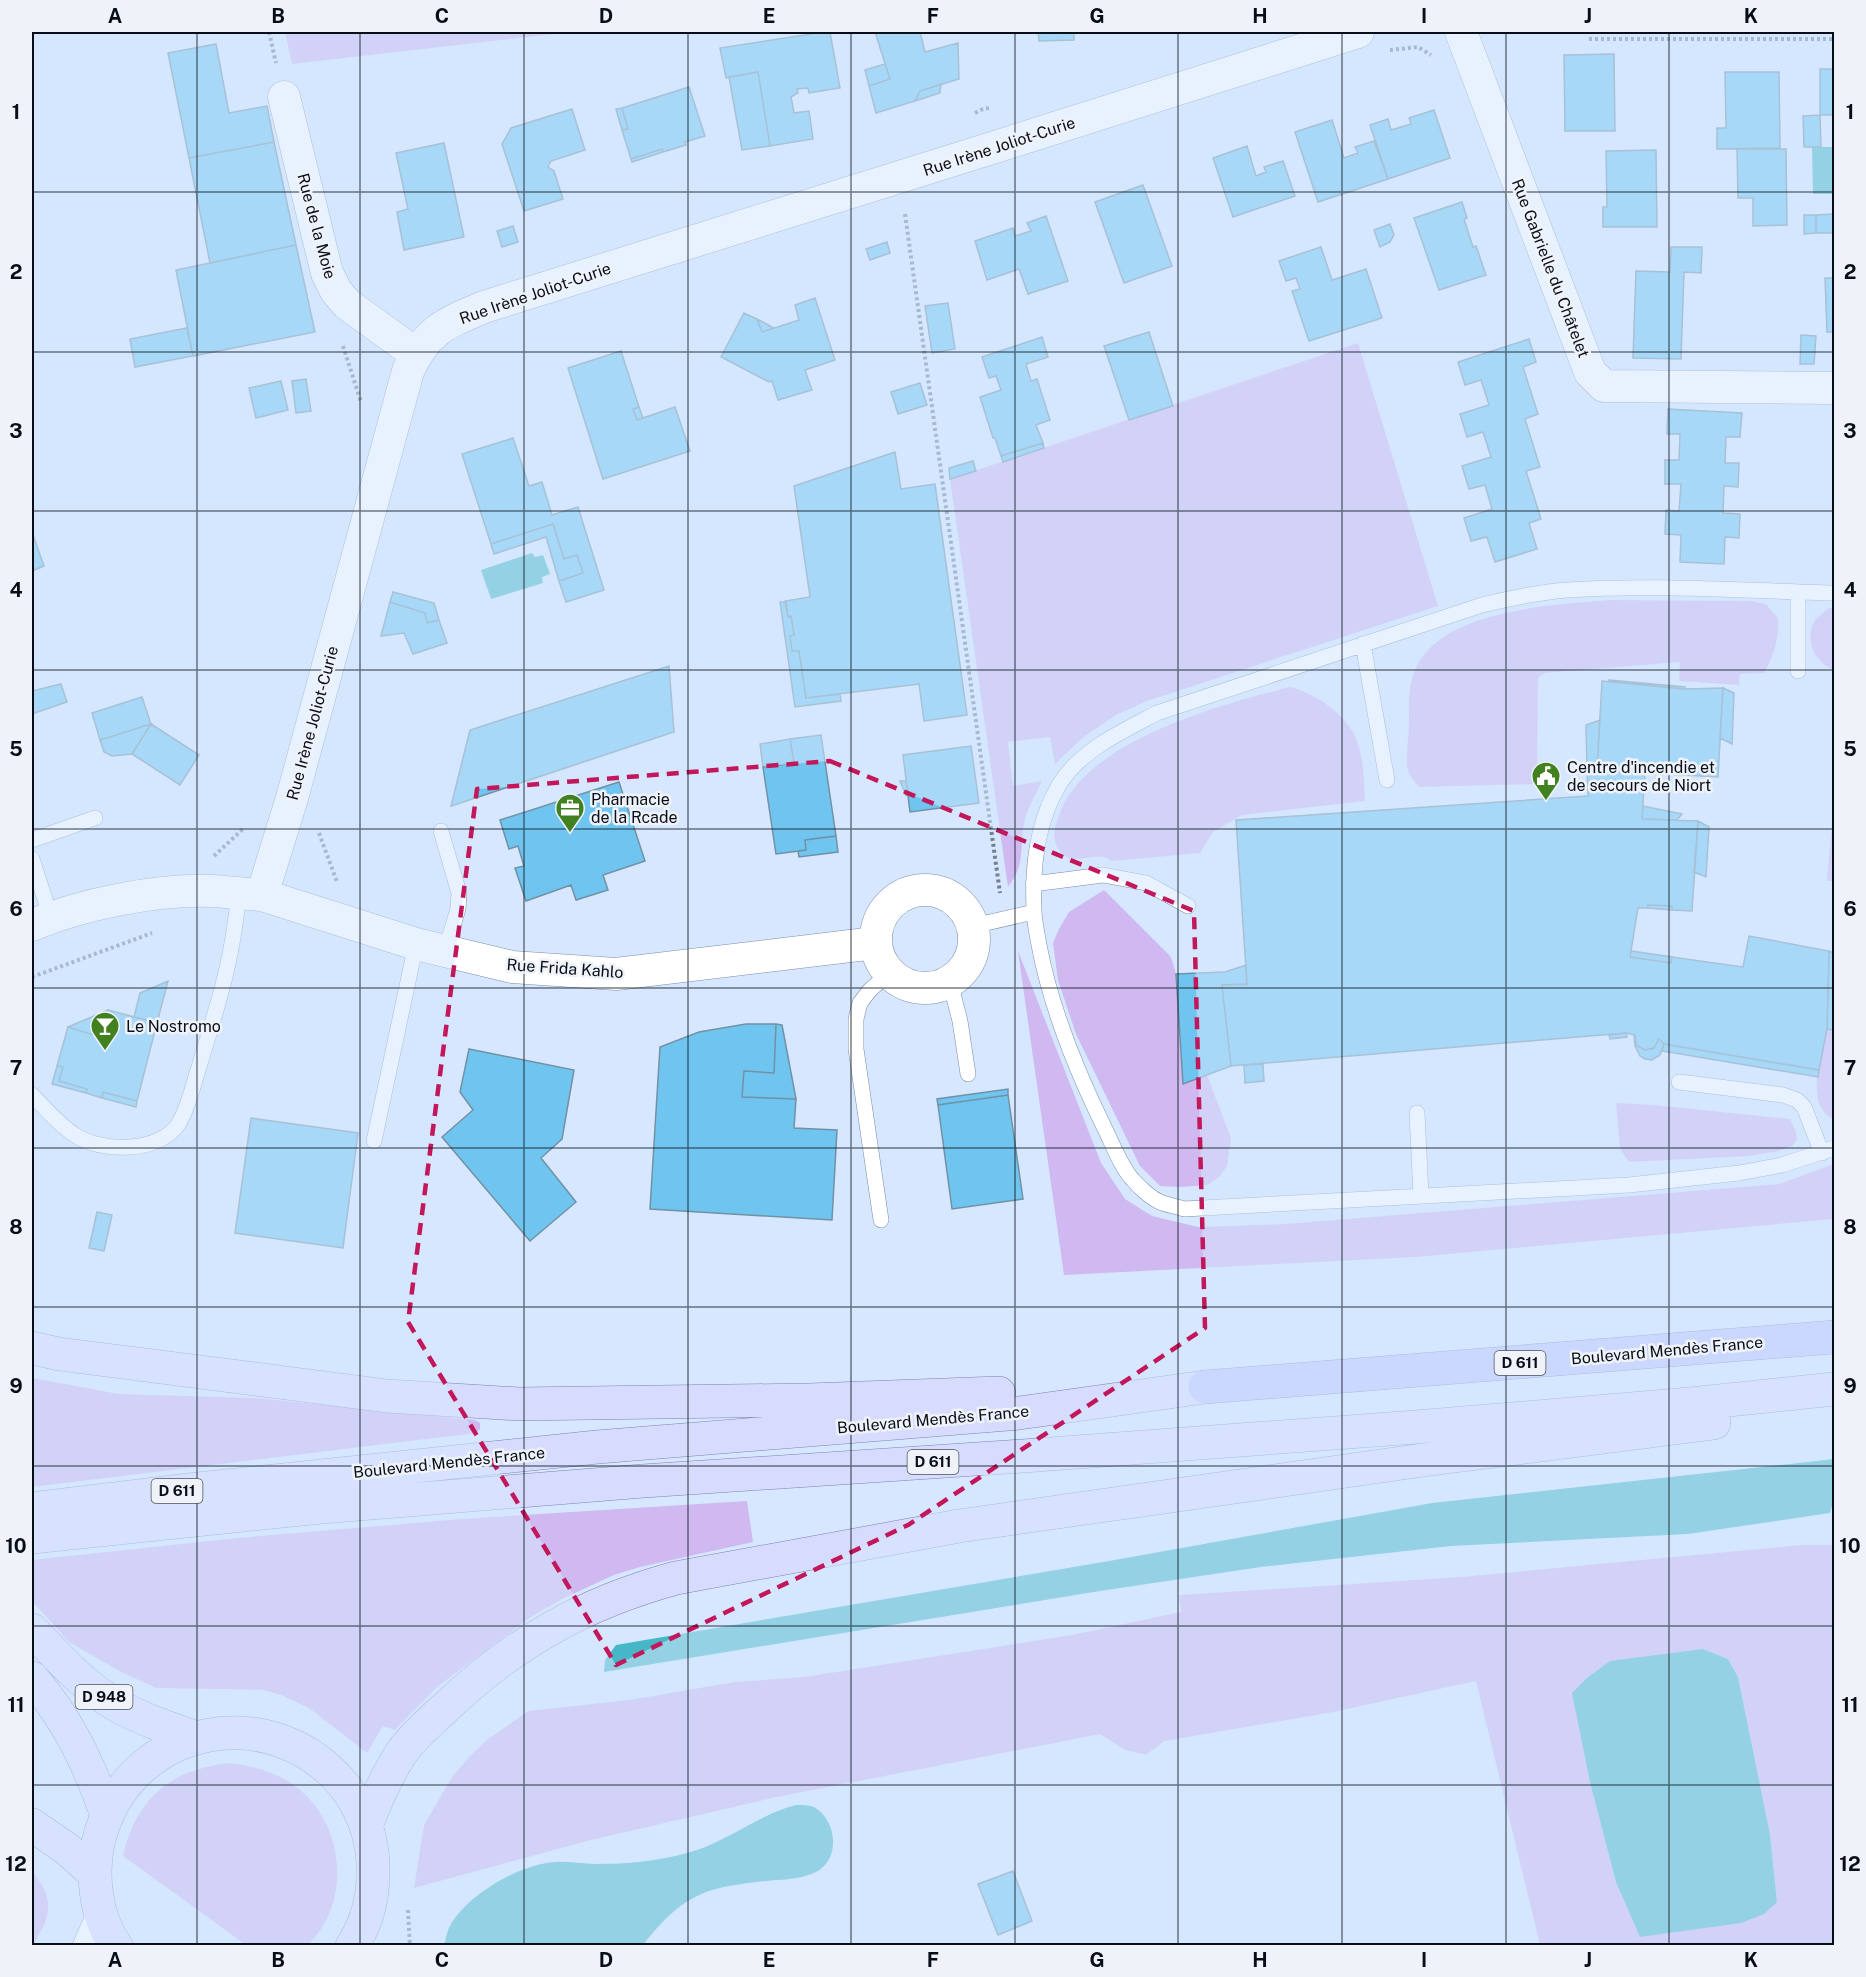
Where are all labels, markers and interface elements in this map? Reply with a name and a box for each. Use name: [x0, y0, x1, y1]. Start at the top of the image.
text: A: [108, 4, 122, 28]
text: B: [271, 4, 285, 28]
text: C: [435, 4, 449, 28]
text: D: [599, 4, 613, 28]
text: E: [763, 4, 775, 28]
text: F: [927, 4, 939, 28]
text: G: [1089, 4, 1105, 28]
text: H: [1252, 4, 1268, 28]
text: I: [1421, 4, 1427, 28]
text: J: [1584, 4, 1592, 28]
text: K: [1744, 4, 1758, 28]
text: 1: [12, 100, 20, 124]
text: 1: [1846, 100, 1854, 124]
street label: Rue Irène Joliot-Curie: [921, 113, 1078, 180]
street label: Rue de la Moie: [293, 171, 340, 281]
street label: Rue Gabrielle du Châtelet: [1508, 176, 1593, 360]
street label: Rue Irène Joliot-Curie: [457, 259, 613, 328]
text: 2: [10, 260, 22, 284]
text: 2: [1844, 260, 1856, 284]
text: 3: [9, 419, 23, 443]
text: 3: [1843, 419, 1857, 443]
text: 4: [9, 578, 23, 602]
text: 4: [1843, 578, 1857, 602]
street label: Rue Irène Joliot-Curie: [283, 644, 342, 802]
text: 5: [9, 737, 23, 761]
text: 5: [1843, 737, 1857, 761]
place label: Centre d'incendie et de secours de Niort: [1567, 758, 1715, 795]
public building icon: Centre d'incendie et de secours de Niort: [1530, 760, 1562, 802]
place label: Pharmacie de la Rcade: [591, 790, 678, 827]
office icon: Pharmacie de la Rcade: [554, 792, 586, 834]
text: 6: [9, 897, 23, 921]
text: 6: [1843, 897, 1857, 921]
street label: Rue Frida Kahlo: [506, 955, 624, 982]
bar icon: Le Nostromo: [89, 1010, 121, 1052]
place label: Le Nostromo: [126, 1017, 221, 1036]
text: 7: [10, 1056, 22, 1080]
text: 7: [1844, 1056, 1856, 1080]
text: 8: [9, 1215, 23, 1239]
text: 8: [1843, 1215, 1857, 1239]
street label: Boulevard Mendès France: [1570, 1333, 1764, 1368]
road number: D 611: [1494, 1351, 1546, 1375]
text: 9: [9, 1374, 23, 1398]
text: 9: [1843, 1374, 1857, 1398]
street label: Boulevard Mendès France: [836, 1402, 1030, 1437]
street label: Boulevard Mendès France: [352, 1443, 546, 1482]
road number: D 611: [908, 1450, 958, 1474]
road number: D 611: [152, 1479, 202, 1503]
text: 10: [5, 1534, 27, 1558]
text: 10: [1839, 1534, 1861, 1558]
road number: D 948: [76, 1685, 132, 1709]
text: 11: [7, 1693, 25, 1717]
text: 11: [1841, 1693, 1859, 1717]
text: 12: [5, 1852, 27, 1876]
text: 12: [1839, 1852, 1861, 1876]
text: A: [108, 1948, 122, 1972]
text: B: [271, 1948, 285, 1972]
text: C: [435, 1948, 449, 1972]
text: D: [599, 1948, 613, 1972]
text: E: [763, 1948, 775, 1972]
text: F: [927, 1948, 939, 1972]
text: G: [1089, 1948, 1105, 1972]
text: H: [1252, 1948, 1268, 1972]
text: I: [1421, 1948, 1427, 1972]
text: J: [1584, 1948, 1592, 1972]
text: K: [1744, 1948, 1758, 1972]

